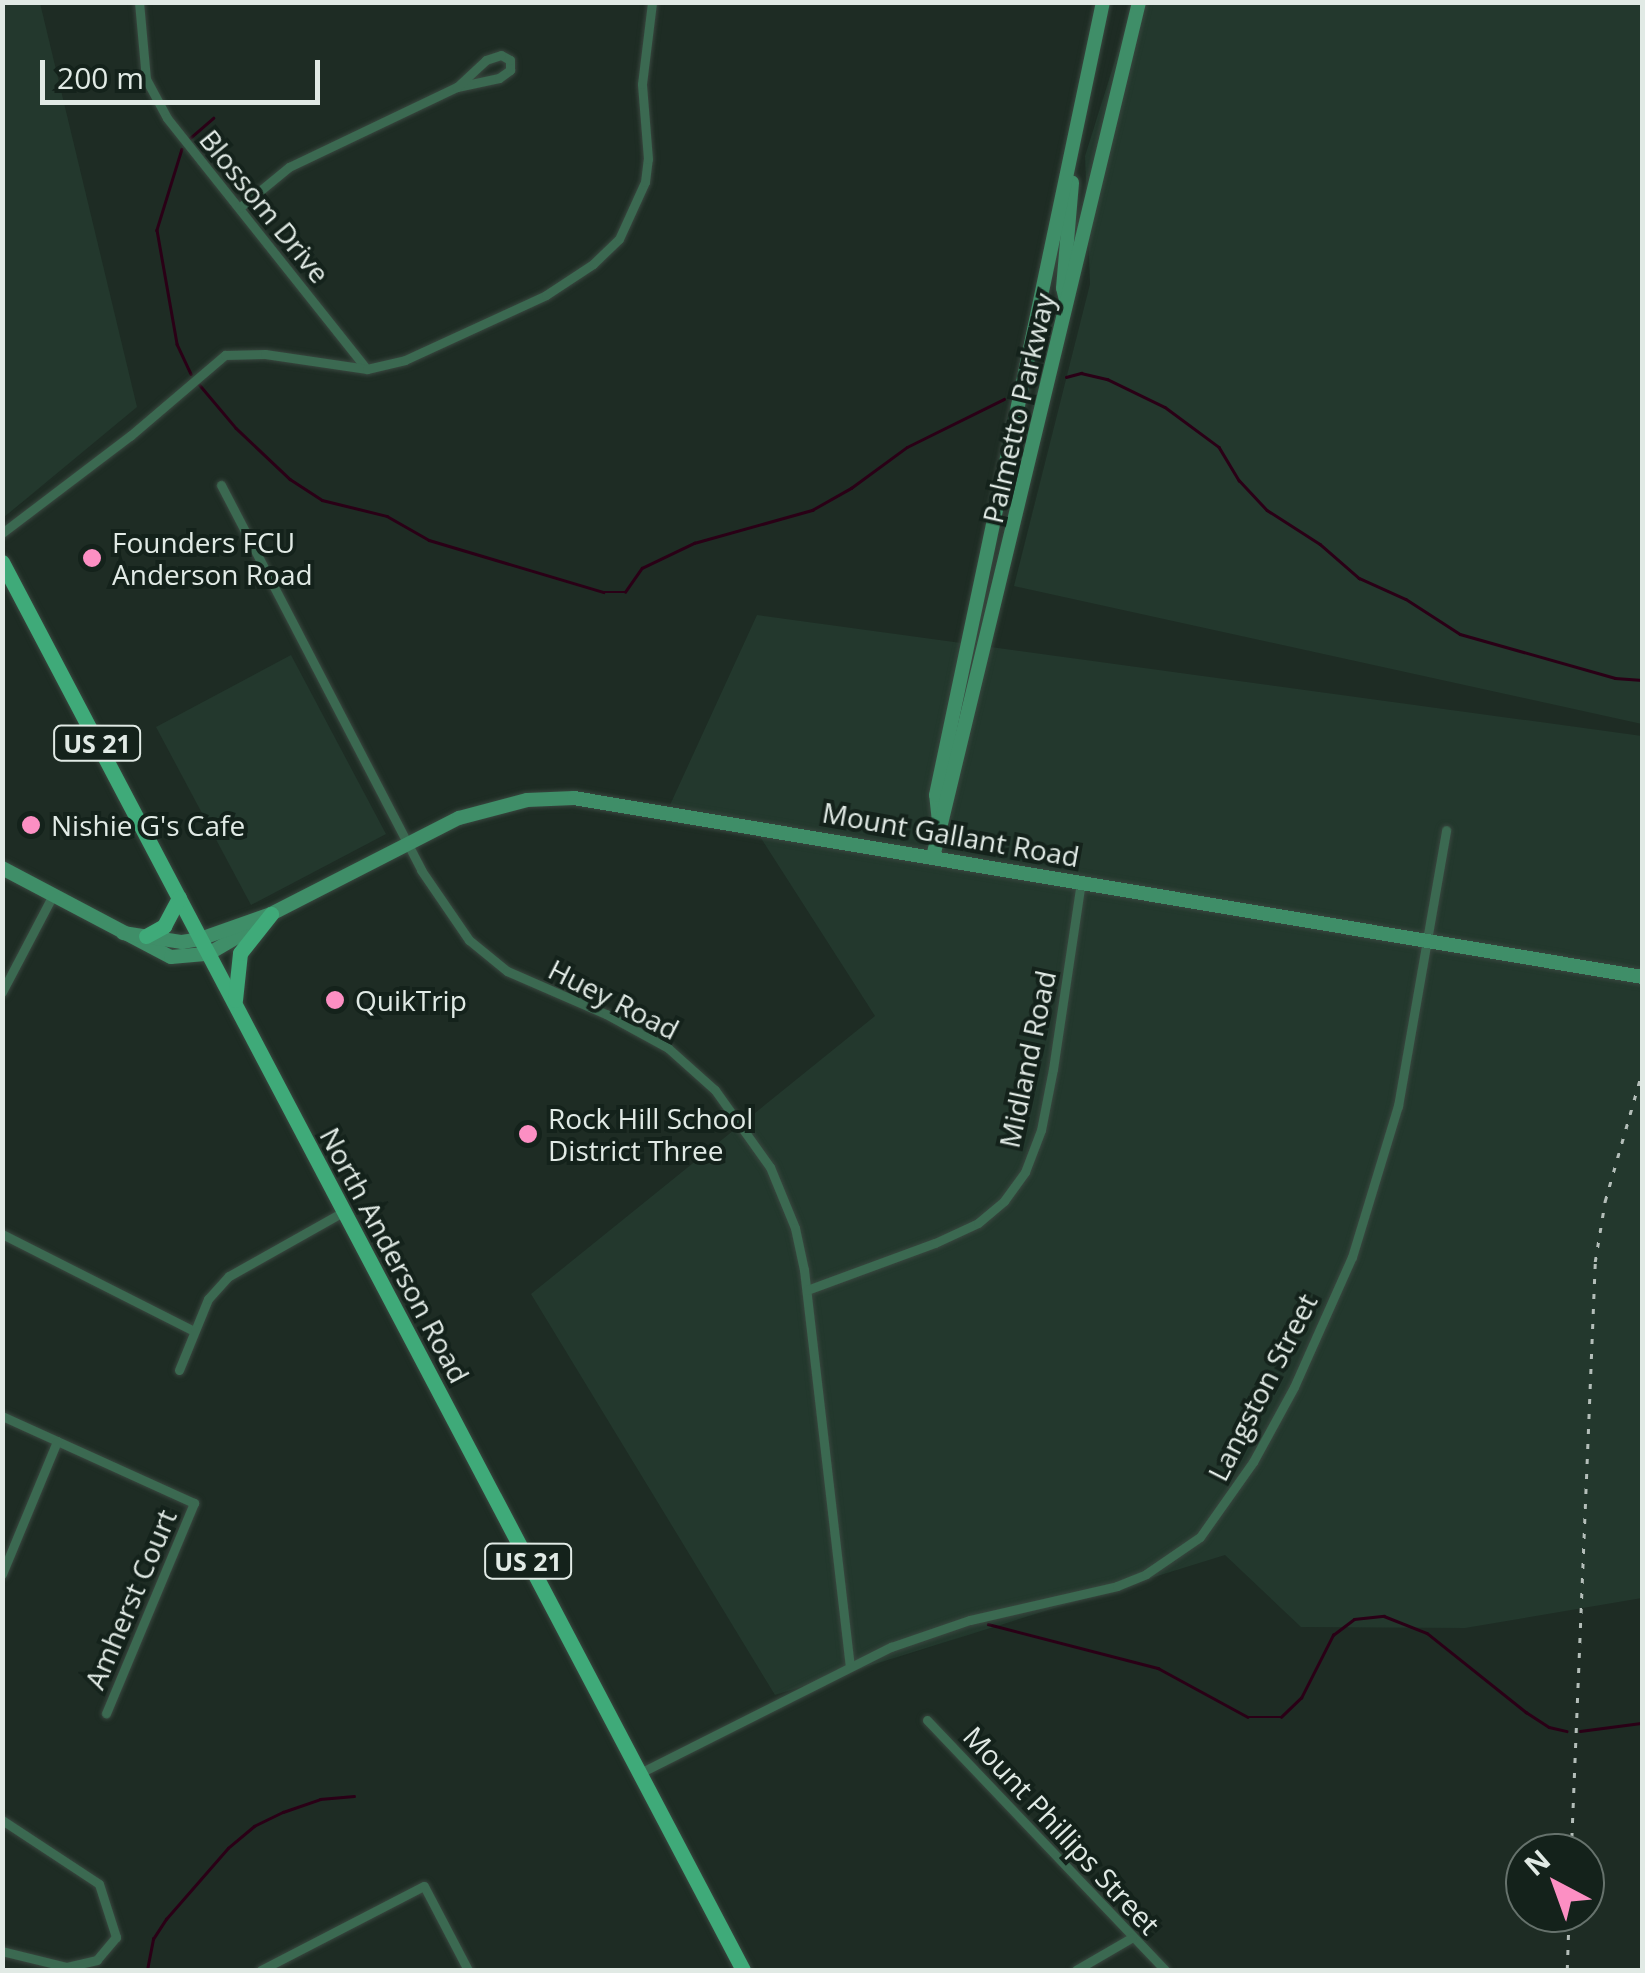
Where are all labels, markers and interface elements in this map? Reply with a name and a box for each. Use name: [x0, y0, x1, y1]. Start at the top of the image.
scale bar: [45, 40, 325, 102]
text: 200 m: [57, 57, 144, 98]
street label: Blossom Drive: [193, 123, 337, 289]
street label: Palmetto Parkway: [975, 290, 1061, 526]
place label: Founders FCU Anderson Road: [112, 525, 313, 591]
marker: Founders FCU Anderson Road: [81, 547, 103, 569]
road number: US 21: [52, 723, 142, 763]
street label: Mount Gallant Road: [820, 795, 1082, 873]
place label: Nishie G's Cafe: [51, 808, 245, 842]
marker: Nishie G's Cafe: [20, 814, 42, 836]
street label: Huey Road: [543, 952, 685, 1046]
street label: Midland Road: [992, 967, 1062, 1151]
place label: QuikTrip: [355, 983, 467, 1017]
marker: QuikTrip: [324, 989, 346, 1011]
place label: Rock Hill School District Three: [548, 1101, 753, 1167]
street label: North Anderson Road: [313, 1122, 477, 1388]
marker: Rock Hill School District Three: [517, 1123, 539, 1145]
street label: Langston Street: [1200, 1288, 1324, 1486]
street label: Amherst Court: [77, 1504, 183, 1694]
road number: US 21: [483, 1541, 573, 1581]
street label: Mount Phillips Street: [957, 1719, 1167, 1941]
north arrow: [1505, 1833, 1605, 1933]
text: N: [1516, 1840, 1558, 1884]

